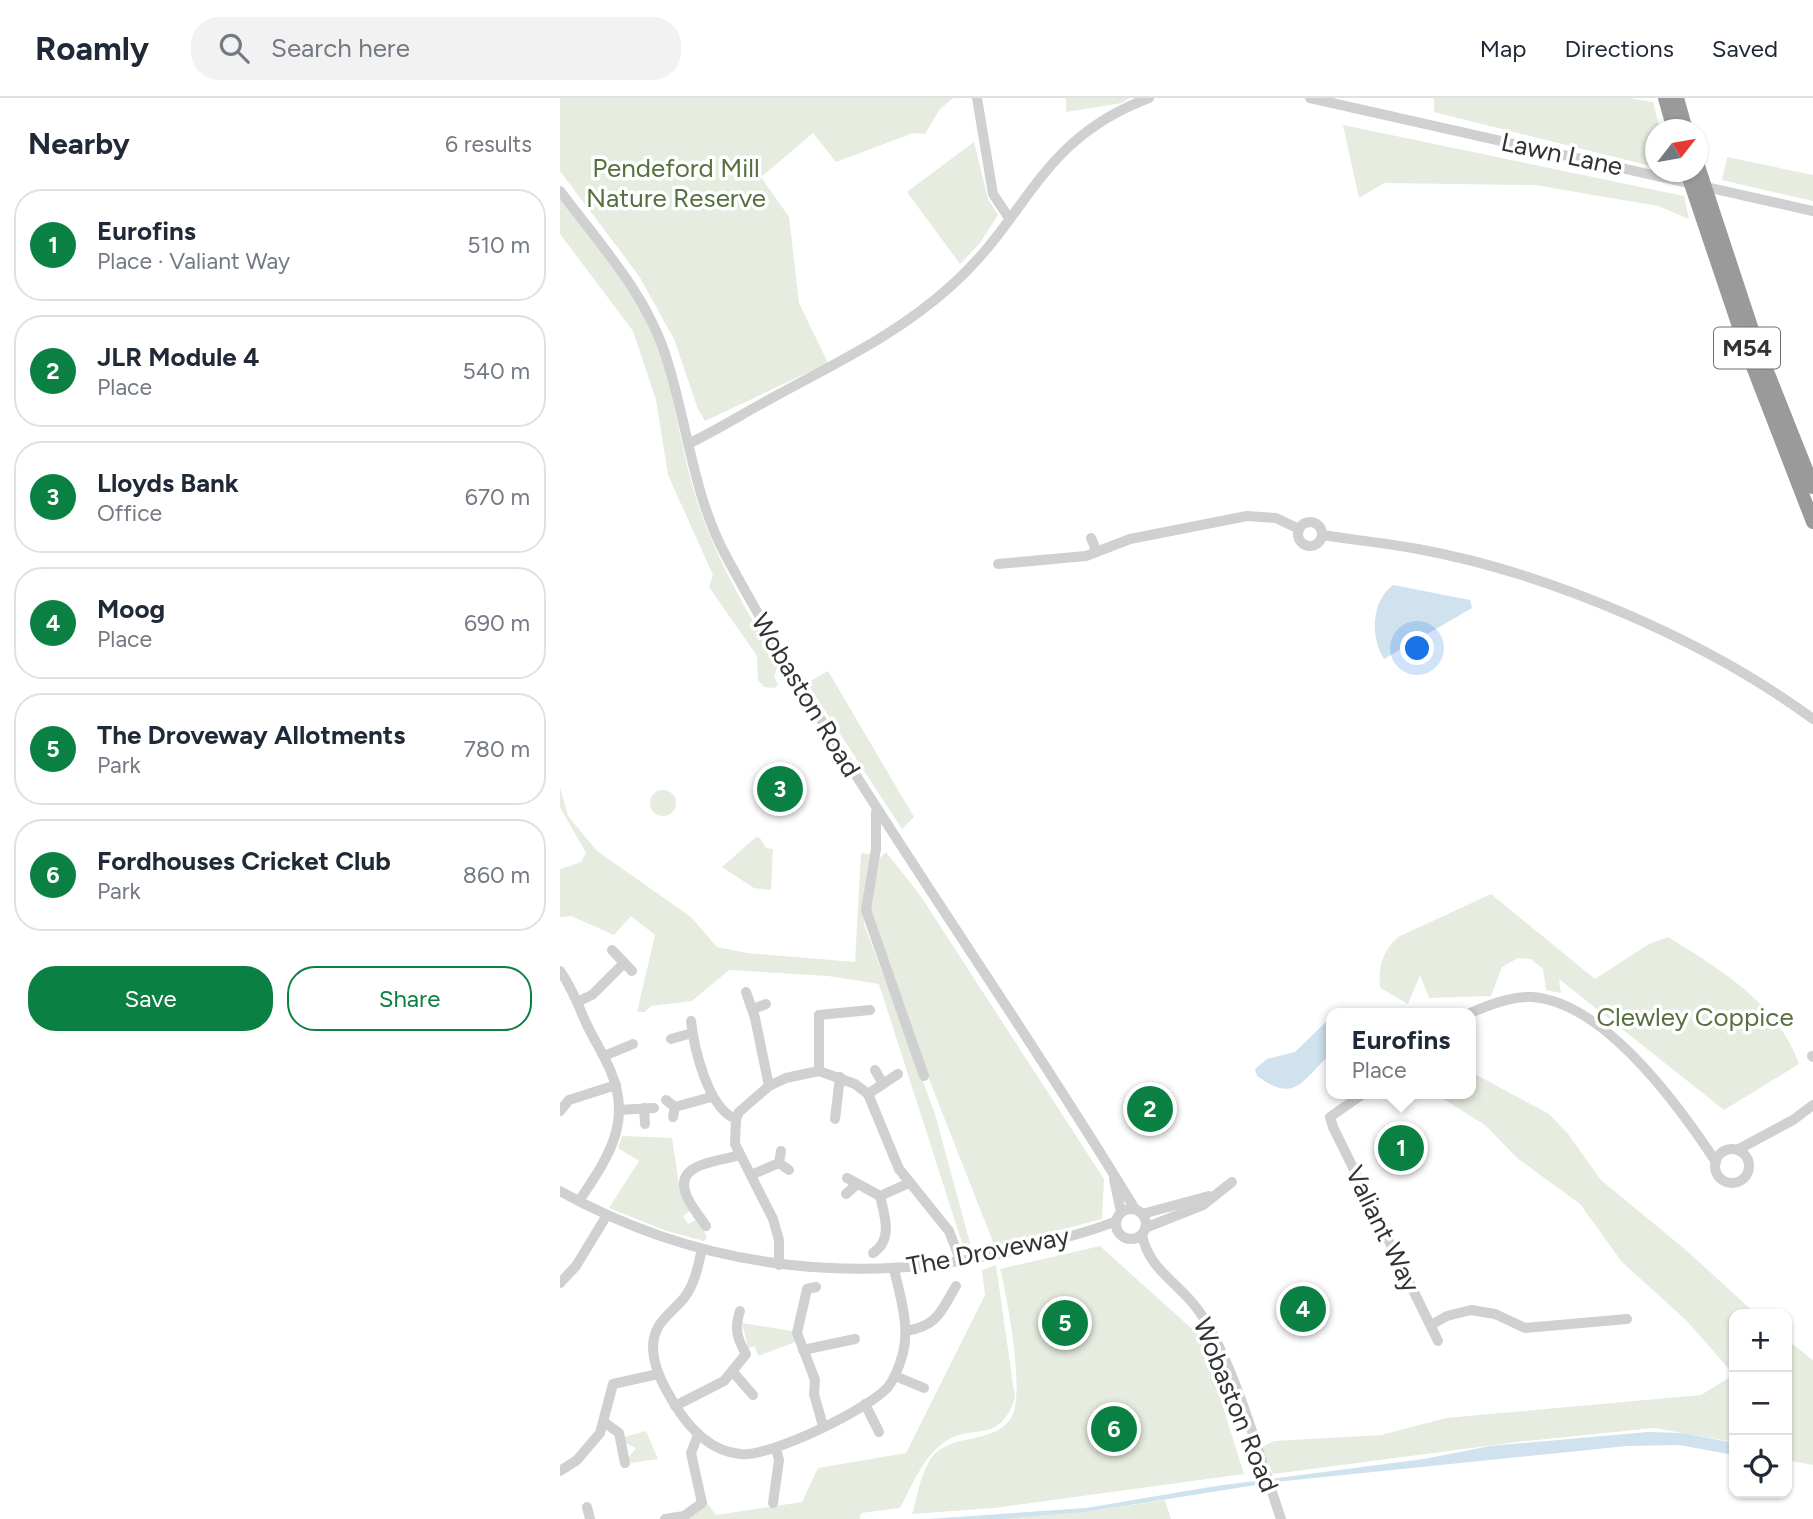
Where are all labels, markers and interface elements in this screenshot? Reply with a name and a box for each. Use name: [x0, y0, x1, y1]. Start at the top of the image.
search box: [191, 17, 681, 80]
text: Roamly: [35, 29, 149, 68]
icon: search: [215, 29, 253, 67]
text: Search here: [271, 32, 410, 64]
text: Map: [1480, 34, 1526, 63]
text: Directions: [1564, 34, 1674, 63]
text: Saved: [1712, 34, 1778, 63]
north arrow: [1645, 119, 1708, 182]
text: Nearby: [28, 125, 130, 162]
street label: Lawn Lane: [1498, 126, 1626, 182]
text: 6 results: [445, 130, 532, 158]
park label: Pendeford Mill Nature Reserve: [586, 152, 766, 214]
text: Eurofins: [97, 215, 196, 247]
text: 1: [48, 231, 58, 259]
text: 510 m: [467, 231, 530, 259]
text: Place · Valiant Way: [97, 247, 290, 275]
road number: M54: [1714, 328, 1780, 368]
text: JLR Module 4: [97, 341, 259, 373]
text: 2: [46, 357, 60, 385]
text: 540 m: [462, 357, 530, 385]
text: Place: [97, 373, 152, 401]
text: Lloyds Bank: [97, 467, 239, 499]
text: 3: [47, 483, 59, 511]
text: 670 m: [465, 483, 530, 511]
text: Office: [97, 499, 162, 527]
text: Moog: [97, 593, 165, 625]
street label: Wobaston Road: [745, 607, 867, 783]
text: 4: [46, 609, 60, 637]
text: 690 m: [464, 609, 530, 637]
text: Place: [97, 625, 152, 653]
your location: [1400, 631, 1434, 665]
text: The Droveway Allotments: [97, 719, 405, 751]
text: 5: [46, 735, 60, 763]
text: 780 m: [464, 735, 530, 763]
text: Park: [97, 751, 141, 779]
pin: 3: [757, 763, 803, 815]
text: Fordhouses Cricket Club: [97, 845, 391, 877]
text: 6: [46, 861, 60, 889]
text: 860 m: [463, 861, 530, 889]
text: Park: [97, 877, 141, 905]
button: Save: [28, 966, 273, 1031]
button: Share: [287, 966, 532, 1031]
park label: Clewley Coppice: [1596, 1001, 1794, 1033]
popup: [1326, 1008, 1476, 1099]
text: Eurofins: [1352, 1024, 1450, 1056]
text: Place: [1352, 1056, 1407, 1084]
pin: 2: [1127, 1083, 1173, 1135]
pin: 1: [1378, 1122, 1424, 1174]
street label: Valiant Way: [1339, 1161, 1427, 1298]
street label: The Droveway: [904, 1220, 1072, 1282]
pin: 4: [1280, 1283, 1326, 1335]
pin: 5: [1042, 1297, 1088, 1349]
map controls: [1729, 1309, 1792, 1498]
button: +: [1729, 1309, 1792, 1372]
street label: Wobaston Road: [1186, 1313, 1286, 1497]
button: −: [1729, 1372, 1792, 1435]
pin: 6: [1091, 1403, 1137, 1455]
button: locate: [1729, 1435, 1792, 1498]

